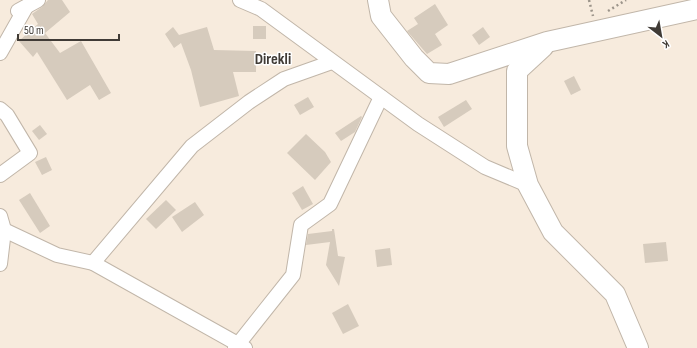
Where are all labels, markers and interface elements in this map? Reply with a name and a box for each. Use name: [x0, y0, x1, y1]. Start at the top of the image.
scale bar: [18, 16, 119, 42]
north arrow: [641, 16, 681, 56]
text: 50 m: [24, 23, 44, 38]
text: K: [660, 37, 672, 51]
district label: Direkli: [255, 50, 291, 69]

